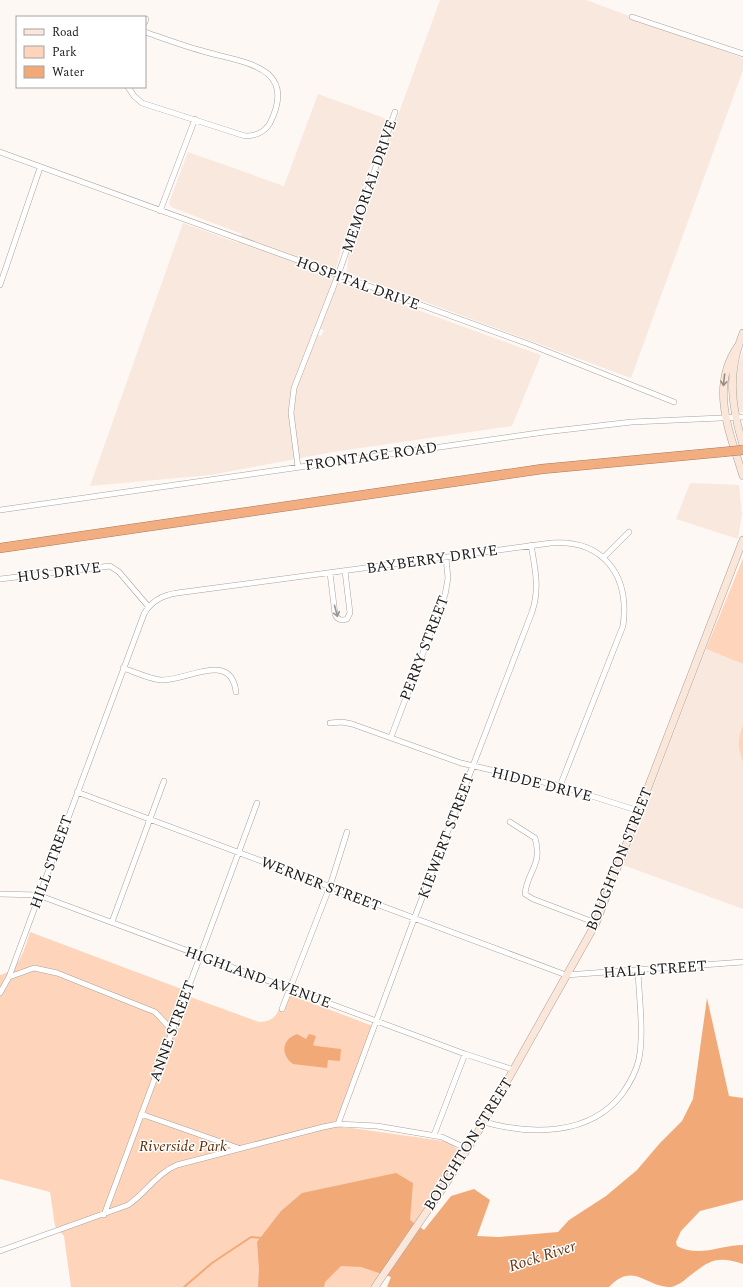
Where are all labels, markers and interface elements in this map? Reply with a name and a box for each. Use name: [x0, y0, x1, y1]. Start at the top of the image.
legend: [16, 16, 146, 88]
text: Road: [52, 23, 79, 42]
text: Park: [52, 43, 77, 62]
text: Water: [52, 63, 84, 82]
street label: MEMORIAL DRIVE: [336, 117, 403, 256]
street label: HOSPITAL DRIVE: [293, 250, 423, 317]
one-way arrow: [720, 373, 728, 386]
street label: FRONTAGE ROAD: [304, 436, 439, 477]
street label: BAYBERRY DRIVE: [365, 539, 499, 580]
street label: HUS DRIVE: [16, 556, 102, 589]
street label: PERRY STREET: [394, 592, 455, 704]
one-way arrow: [333, 605, 340, 618]
street label: HIDDE DRIVE: [489, 761, 595, 808]
street label: KIEWERT STREET: [412, 770, 481, 902]
street label: BOUGHTON STREET: [580, 784, 659, 934]
street label: HILL STREET: [24, 812, 79, 912]
street label: WERNER STREET: [257, 851, 384, 918]
street label: HIGHLAND AVENUE: [182, 940, 334, 1015]
street label: HALL STREET: [603, 954, 708, 985]
street label: ANNE STREET: [144, 977, 201, 1085]
street label: BOUGHTON STREET: [418, 1073, 519, 1215]
park label: Riverside Park: [139, 1135, 227, 1158]
water label: Rock River: [505, 1234, 580, 1278]

